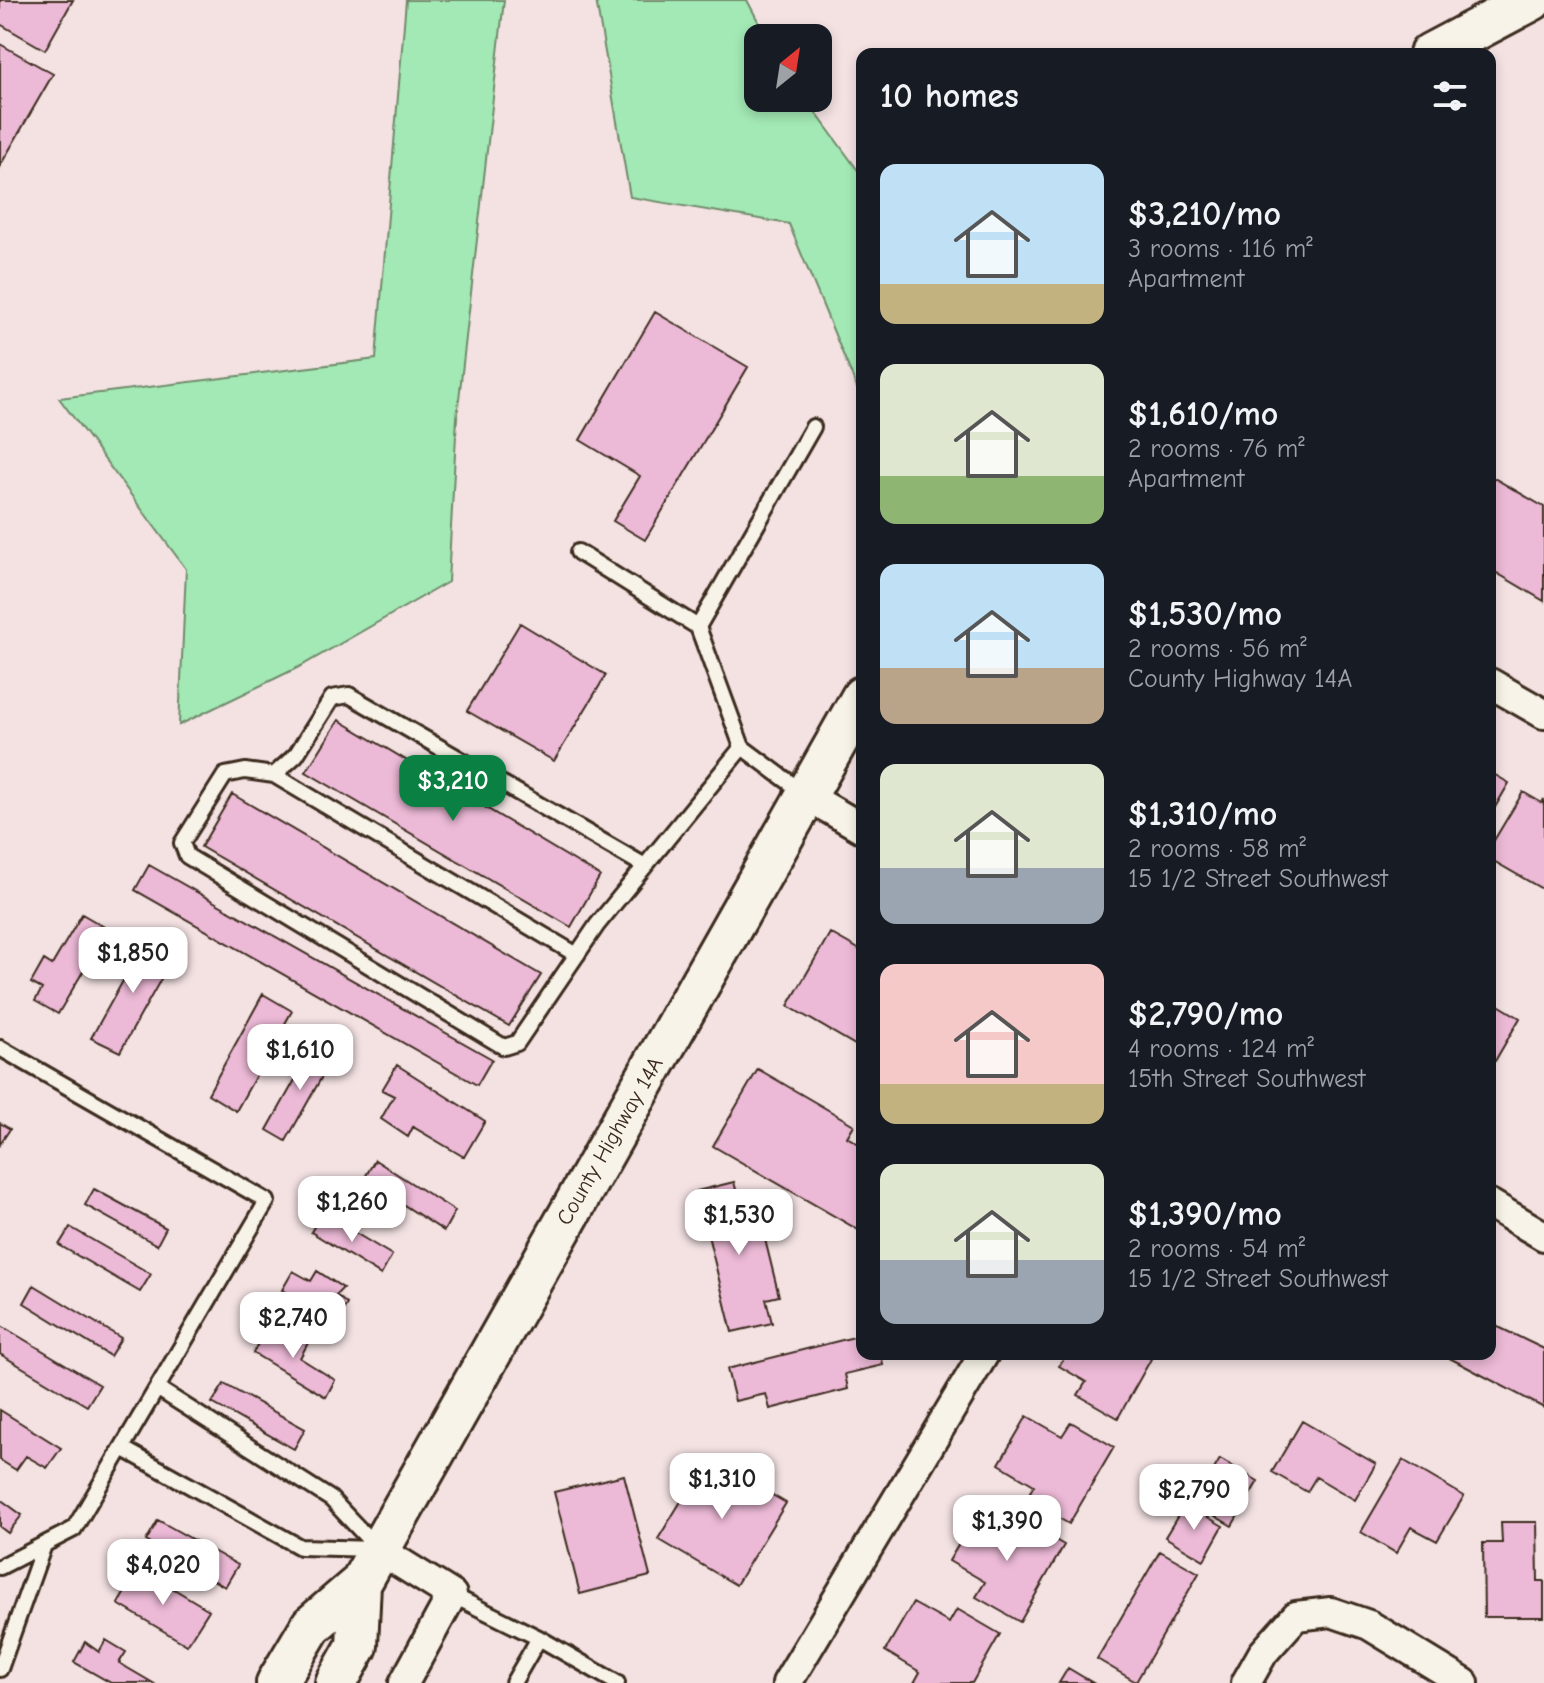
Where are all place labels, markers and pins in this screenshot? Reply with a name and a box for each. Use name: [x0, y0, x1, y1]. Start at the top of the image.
pin: $3,210: [388, 755, 518, 823]
pin: $1,850: [68, 927, 198, 995]
pin: $1,610: [235, 1024, 365, 1092]
pin: $1,260: [287, 1176, 417, 1244]
pin: $1,530: [674, 1189, 804, 1257]
pin: $2,740: [228, 1292, 358, 1360]
pin: $1,310: [657, 1453, 787, 1521]
pin: $2,790: [1129, 1464, 1259, 1532]
pin: $1,390: [942, 1495, 1072, 1563]
pin: $4,020: [98, 1539, 228, 1607]

